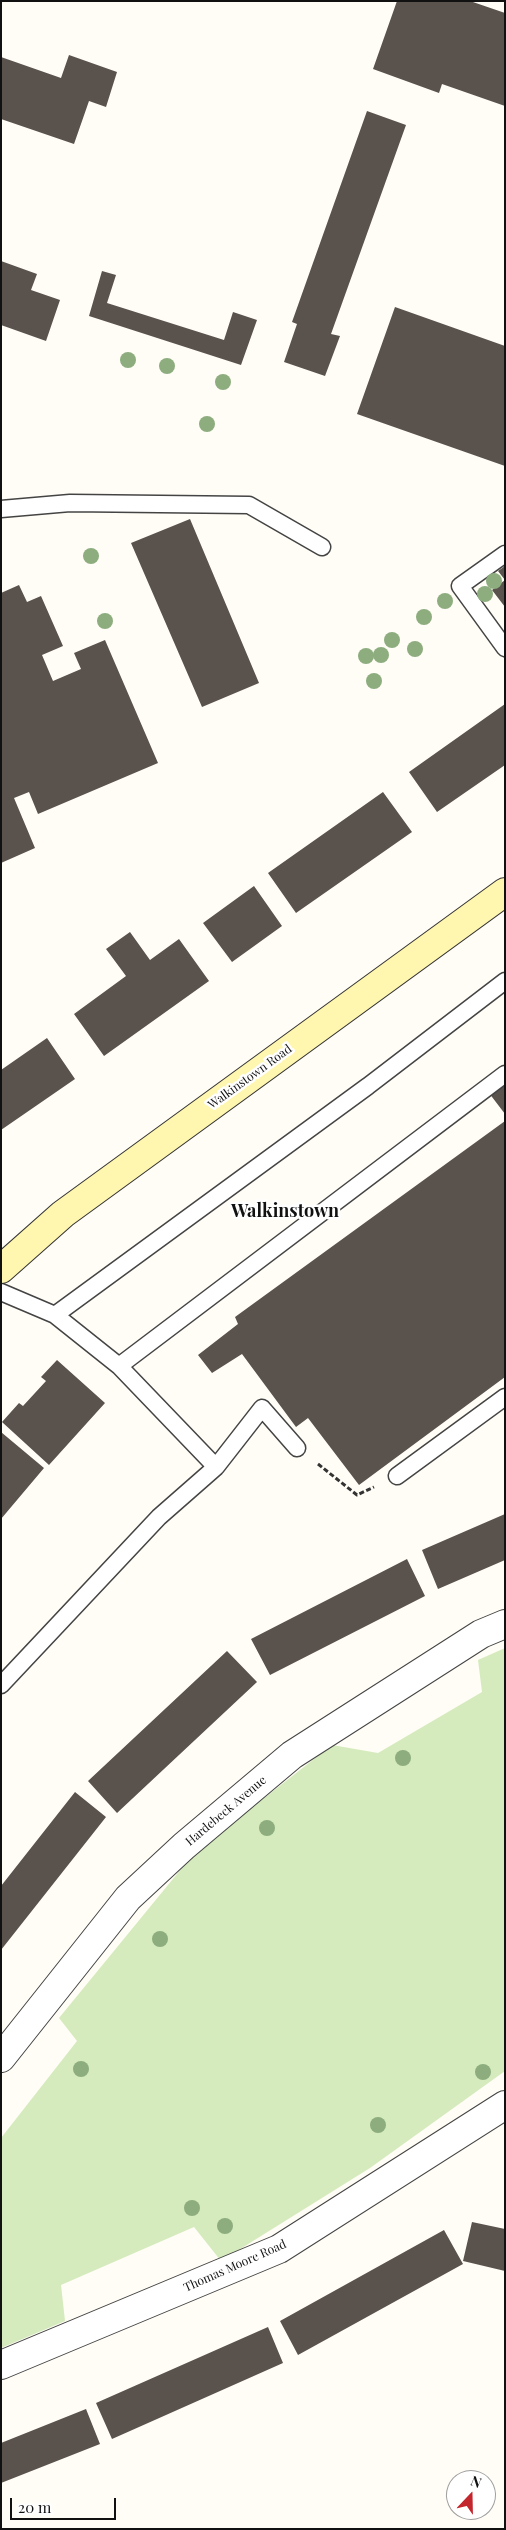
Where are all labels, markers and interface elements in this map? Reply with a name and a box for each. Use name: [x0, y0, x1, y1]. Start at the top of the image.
street label: Walkinstown Road: [205, 1042, 295, 1112]
district label: Walkinstown: [231, 1200, 339, 1222]
street label: Hardebeck Avenue: [183, 1773, 269, 1849]
street label: Thomas Moore Road: [181, 2237, 289, 2295]
north arrow: [446, 2470, 496, 2520]
text: N: [468, 2471, 484, 2492]
scale bar: [12, 2488, 119, 2520]
text: 20 m: [18, 2497, 51, 2517]

